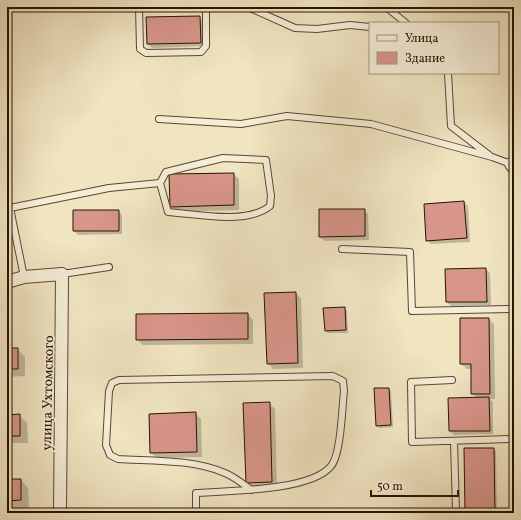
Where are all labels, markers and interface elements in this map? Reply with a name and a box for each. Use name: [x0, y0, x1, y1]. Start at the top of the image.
legend: [369, 22, 499, 74]
text: Улица: [405, 31, 438, 47]
text: Здание: [405, 51, 445, 67]
street label: улица Ухтомского: [38, 335, 59, 451]
scale bar: [371, 472, 458, 498]
text: 50 m: [377, 479, 403, 495]

